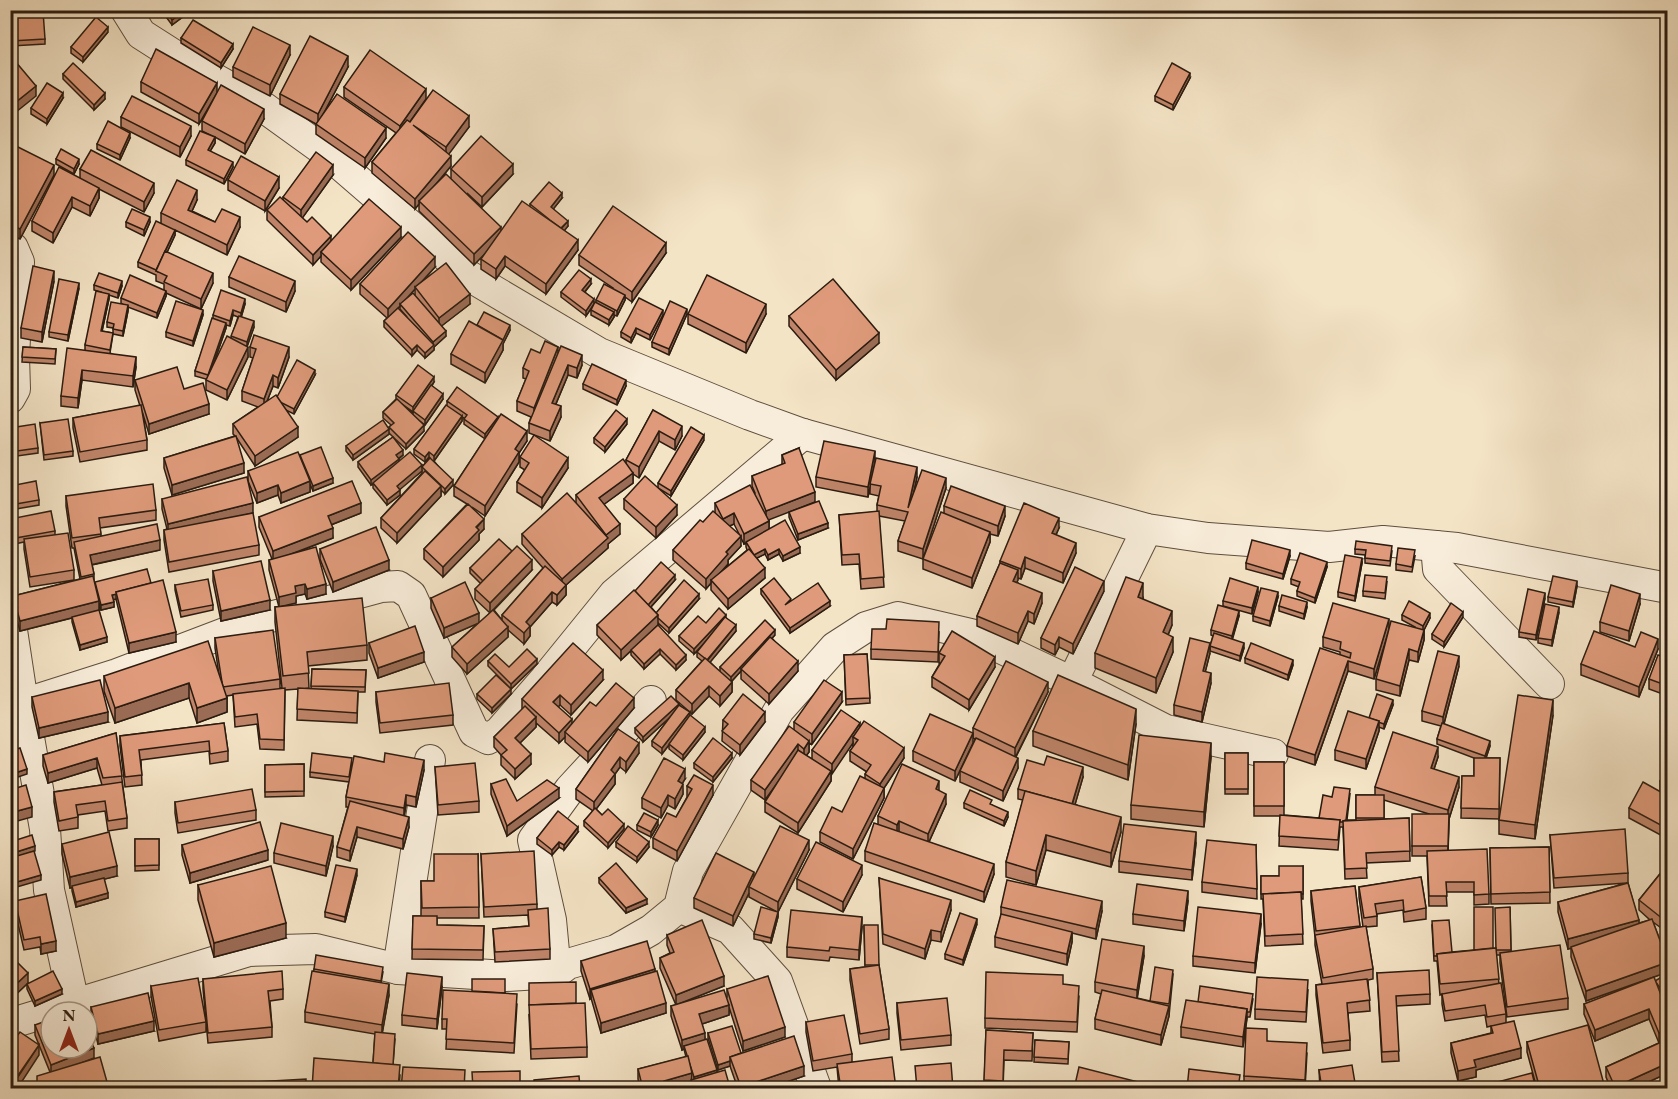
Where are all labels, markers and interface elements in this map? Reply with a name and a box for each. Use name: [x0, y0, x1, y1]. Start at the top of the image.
north arrow: [39, 1000, 99, 1060]
text: N: [63, 1005, 76, 1026]

